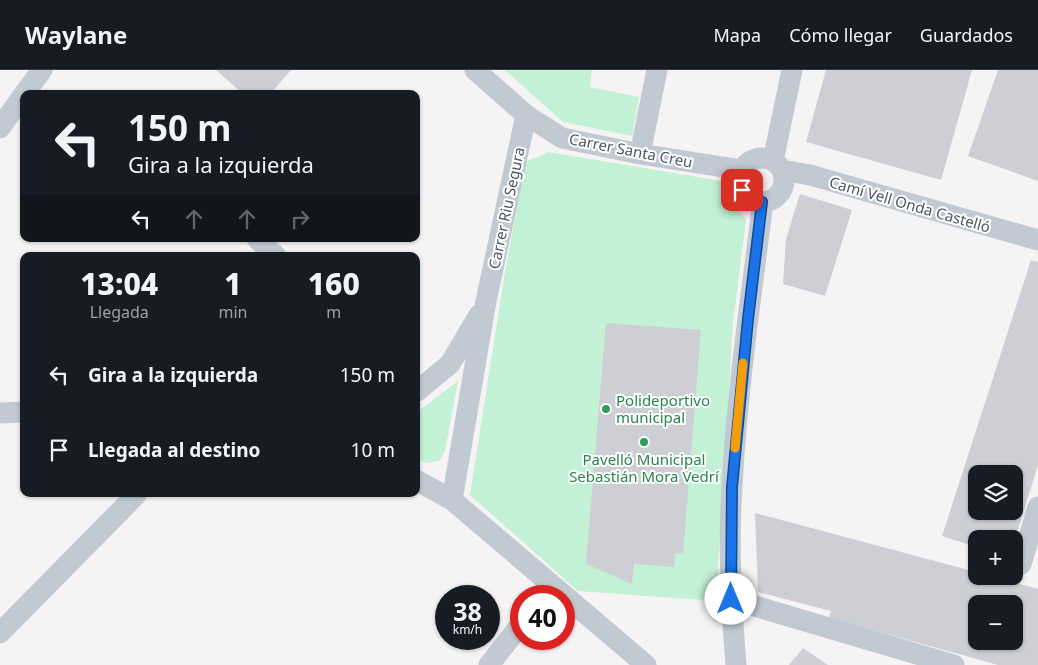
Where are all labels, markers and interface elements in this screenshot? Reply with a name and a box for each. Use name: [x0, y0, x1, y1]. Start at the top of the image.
text: Waylane: [25, 18, 127, 51]
text: Mapa: [714, 23, 761, 47]
text: Cómo llegar: [789, 23, 892, 47]
text: Guardados: [920, 23, 1013, 47]
text: 150 m: [128, 104, 231, 151]
icon: left: [45, 110, 110, 175]
street label: Carrer Santa Creu: [568, 128, 694, 172]
street label: Carrer Riu Segura: [483, 145, 529, 271]
text: Gira a la izquierda: [128, 149, 314, 179]
pin: [721, 169, 763, 211]
street label: Camí Vell Onda Castelló: [827, 171, 993, 237]
icon: arrive: [728, 176, 756, 204]
icon: left: [127, 205, 155, 233]
icon: ahead: [180, 205, 208, 233]
icon: ahead: [233, 205, 261, 233]
icon: right: [286, 205, 314, 233]
text: 13:04: [80, 263, 158, 304]
text: 1: [224, 263, 242, 304]
text: 160: [308, 263, 360, 304]
text: Llegada: [90, 301, 149, 323]
text: min: [218, 301, 247, 323]
text: m: [326, 301, 341, 323]
icon: left: [45, 361, 73, 389]
text: Gira a la izquierda: [88, 362, 258, 388]
text: 150 m: [340, 362, 395, 388]
place label: Polideportivo municipal: [616, 390, 710, 427]
marker: Polideportivo municipal: [600, 403, 612, 415]
icon: arrive: [45, 436, 73, 464]
marker: Pavelló Municipal Sebastián Mora Vedrí: [638, 436, 650, 448]
text: Llegada al destino: [88, 437, 260, 463]
text: 10 m: [351, 437, 395, 463]
place label: Pavelló Municipal Sebastián Mora Vedrí: [569, 449, 720, 486]
map controls: [968, 465, 1023, 650]
button: layers: [968, 465, 1023, 520]
button: +: [968, 530, 1023, 585]
position arrow: [704, 572, 756, 624]
speed limit sign: 40: [510, 585, 575, 650]
text: 38: [453, 594, 482, 628]
button: −: [968, 595, 1023, 650]
text: km/h: [453, 621, 482, 638]

